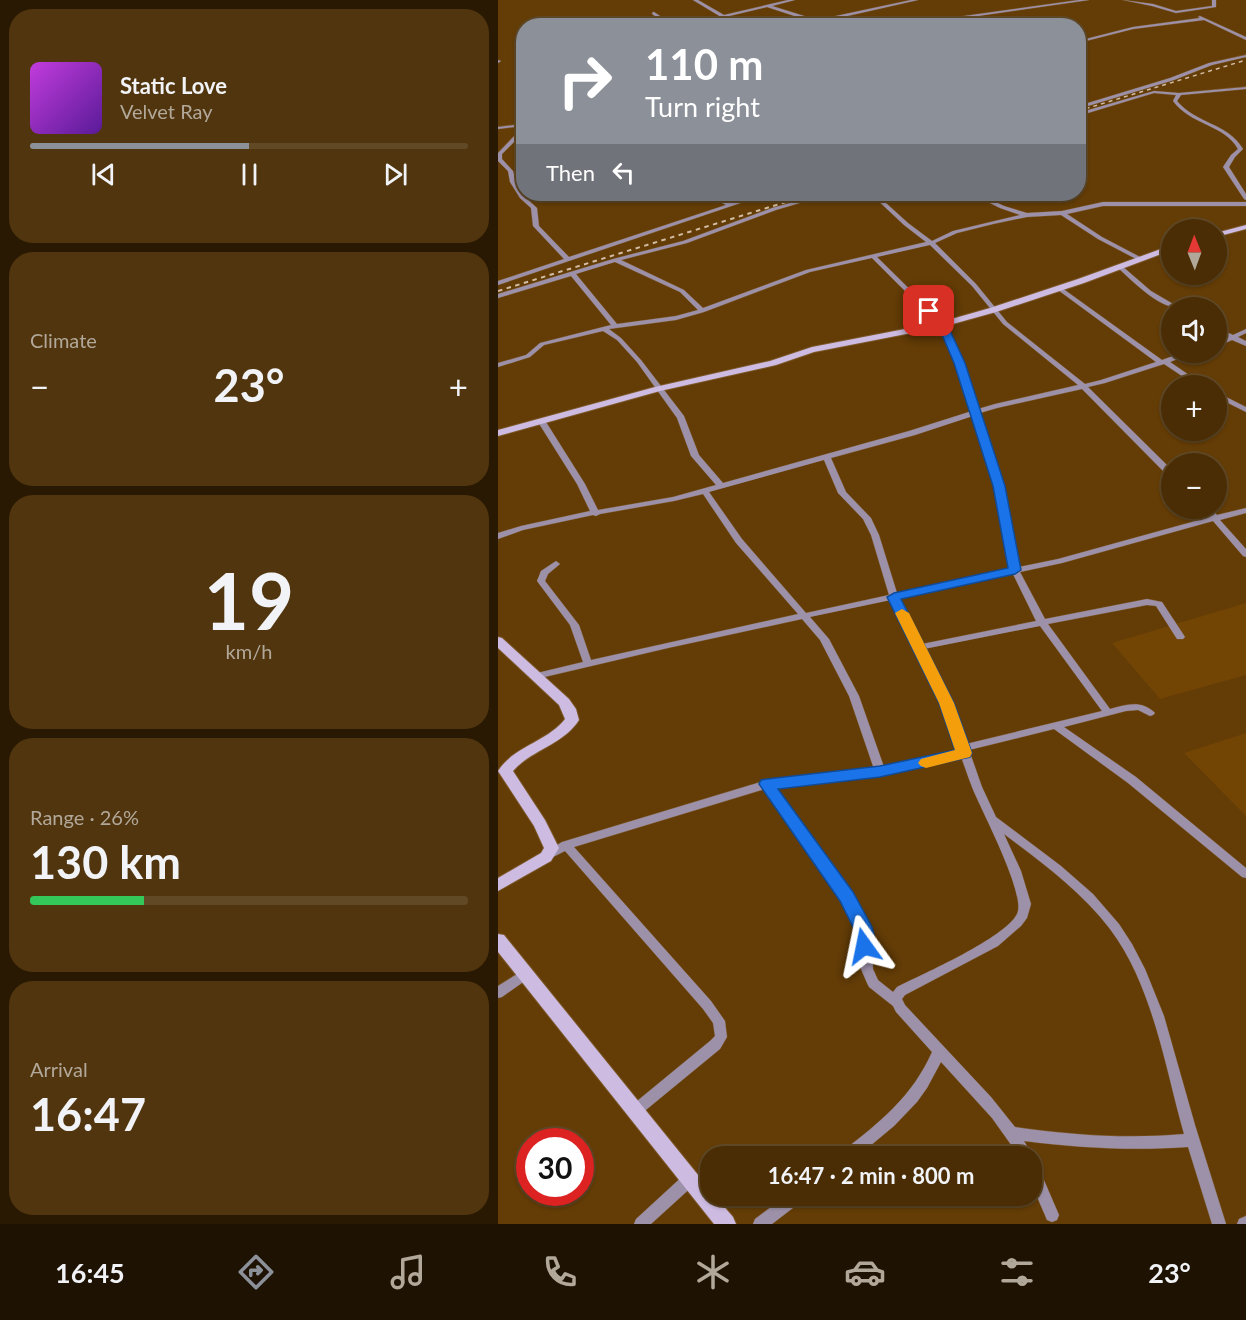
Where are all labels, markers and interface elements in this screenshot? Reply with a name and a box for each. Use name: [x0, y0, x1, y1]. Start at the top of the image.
text: 110 m: [645, 39, 763, 89]
icon: right: [546, 42, 624, 120]
text: Static Love: [120, 72, 227, 99]
text: Turn right: [645, 90, 760, 123]
text: Velvet Ray: [120, 99, 213, 123]
icon: left: [607, 156, 640, 189]
icon: previous: [87, 158, 120, 191]
icon: pause: [233, 158, 266, 191]
icon: next: [379, 158, 412, 191]
text: Then: [546, 159, 595, 186]
north arrow: [1161, 219, 1227, 285]
map controls: [1161, 219, 1227, 519]
pin: [903, 285, 954, 336]
icon: arrive: [912, 294, 945, 327]
button: sound: [1161, 297, 1227, 363]
text: Climate: [30, 328, 97, 352]
text: 23°: [214, 358, 284, 412]
text: −: [30, 366, 49, 406]
text: +: [449, 366, 468, 406]
button: +: [1161, 375, 1227, 441]
button: −: [1161, 453, 1227, 519]
text: 19: [204, 553, 294, 647]
text: km/h: [226, 639, 272, 663]
text: Range · 26%: [30, 805, 139, 829]
text: 130 km: [30, 835, 181, 889]
position arrow: [832, 914, 896, 978]
text: Arrival: [30, 1057, 88, 1081]
text: 16:47: [30, 1087, 146, 1141]
speed limit sign: 30: [516, 1128, 594, 1206]
text: 16:47 · 2 min · 800 m: [768, 1162, 974, 1189]
icon: directions: [235, 1251, 277, 1293]
icon: music: [387, 1251, 429, 1293]
icon: phone: [539, 1251, 581, 1293]
icon: climate: [692, 1251, 734, 1293]
icon: car: [844, 1251, 886, 1293]
icon: filters: [996, 1251, 1038, 1293]
text: 16:45: [55, 1256, 125, 1289]
text: 23°: [1148, 1256, 1191, 1289]

